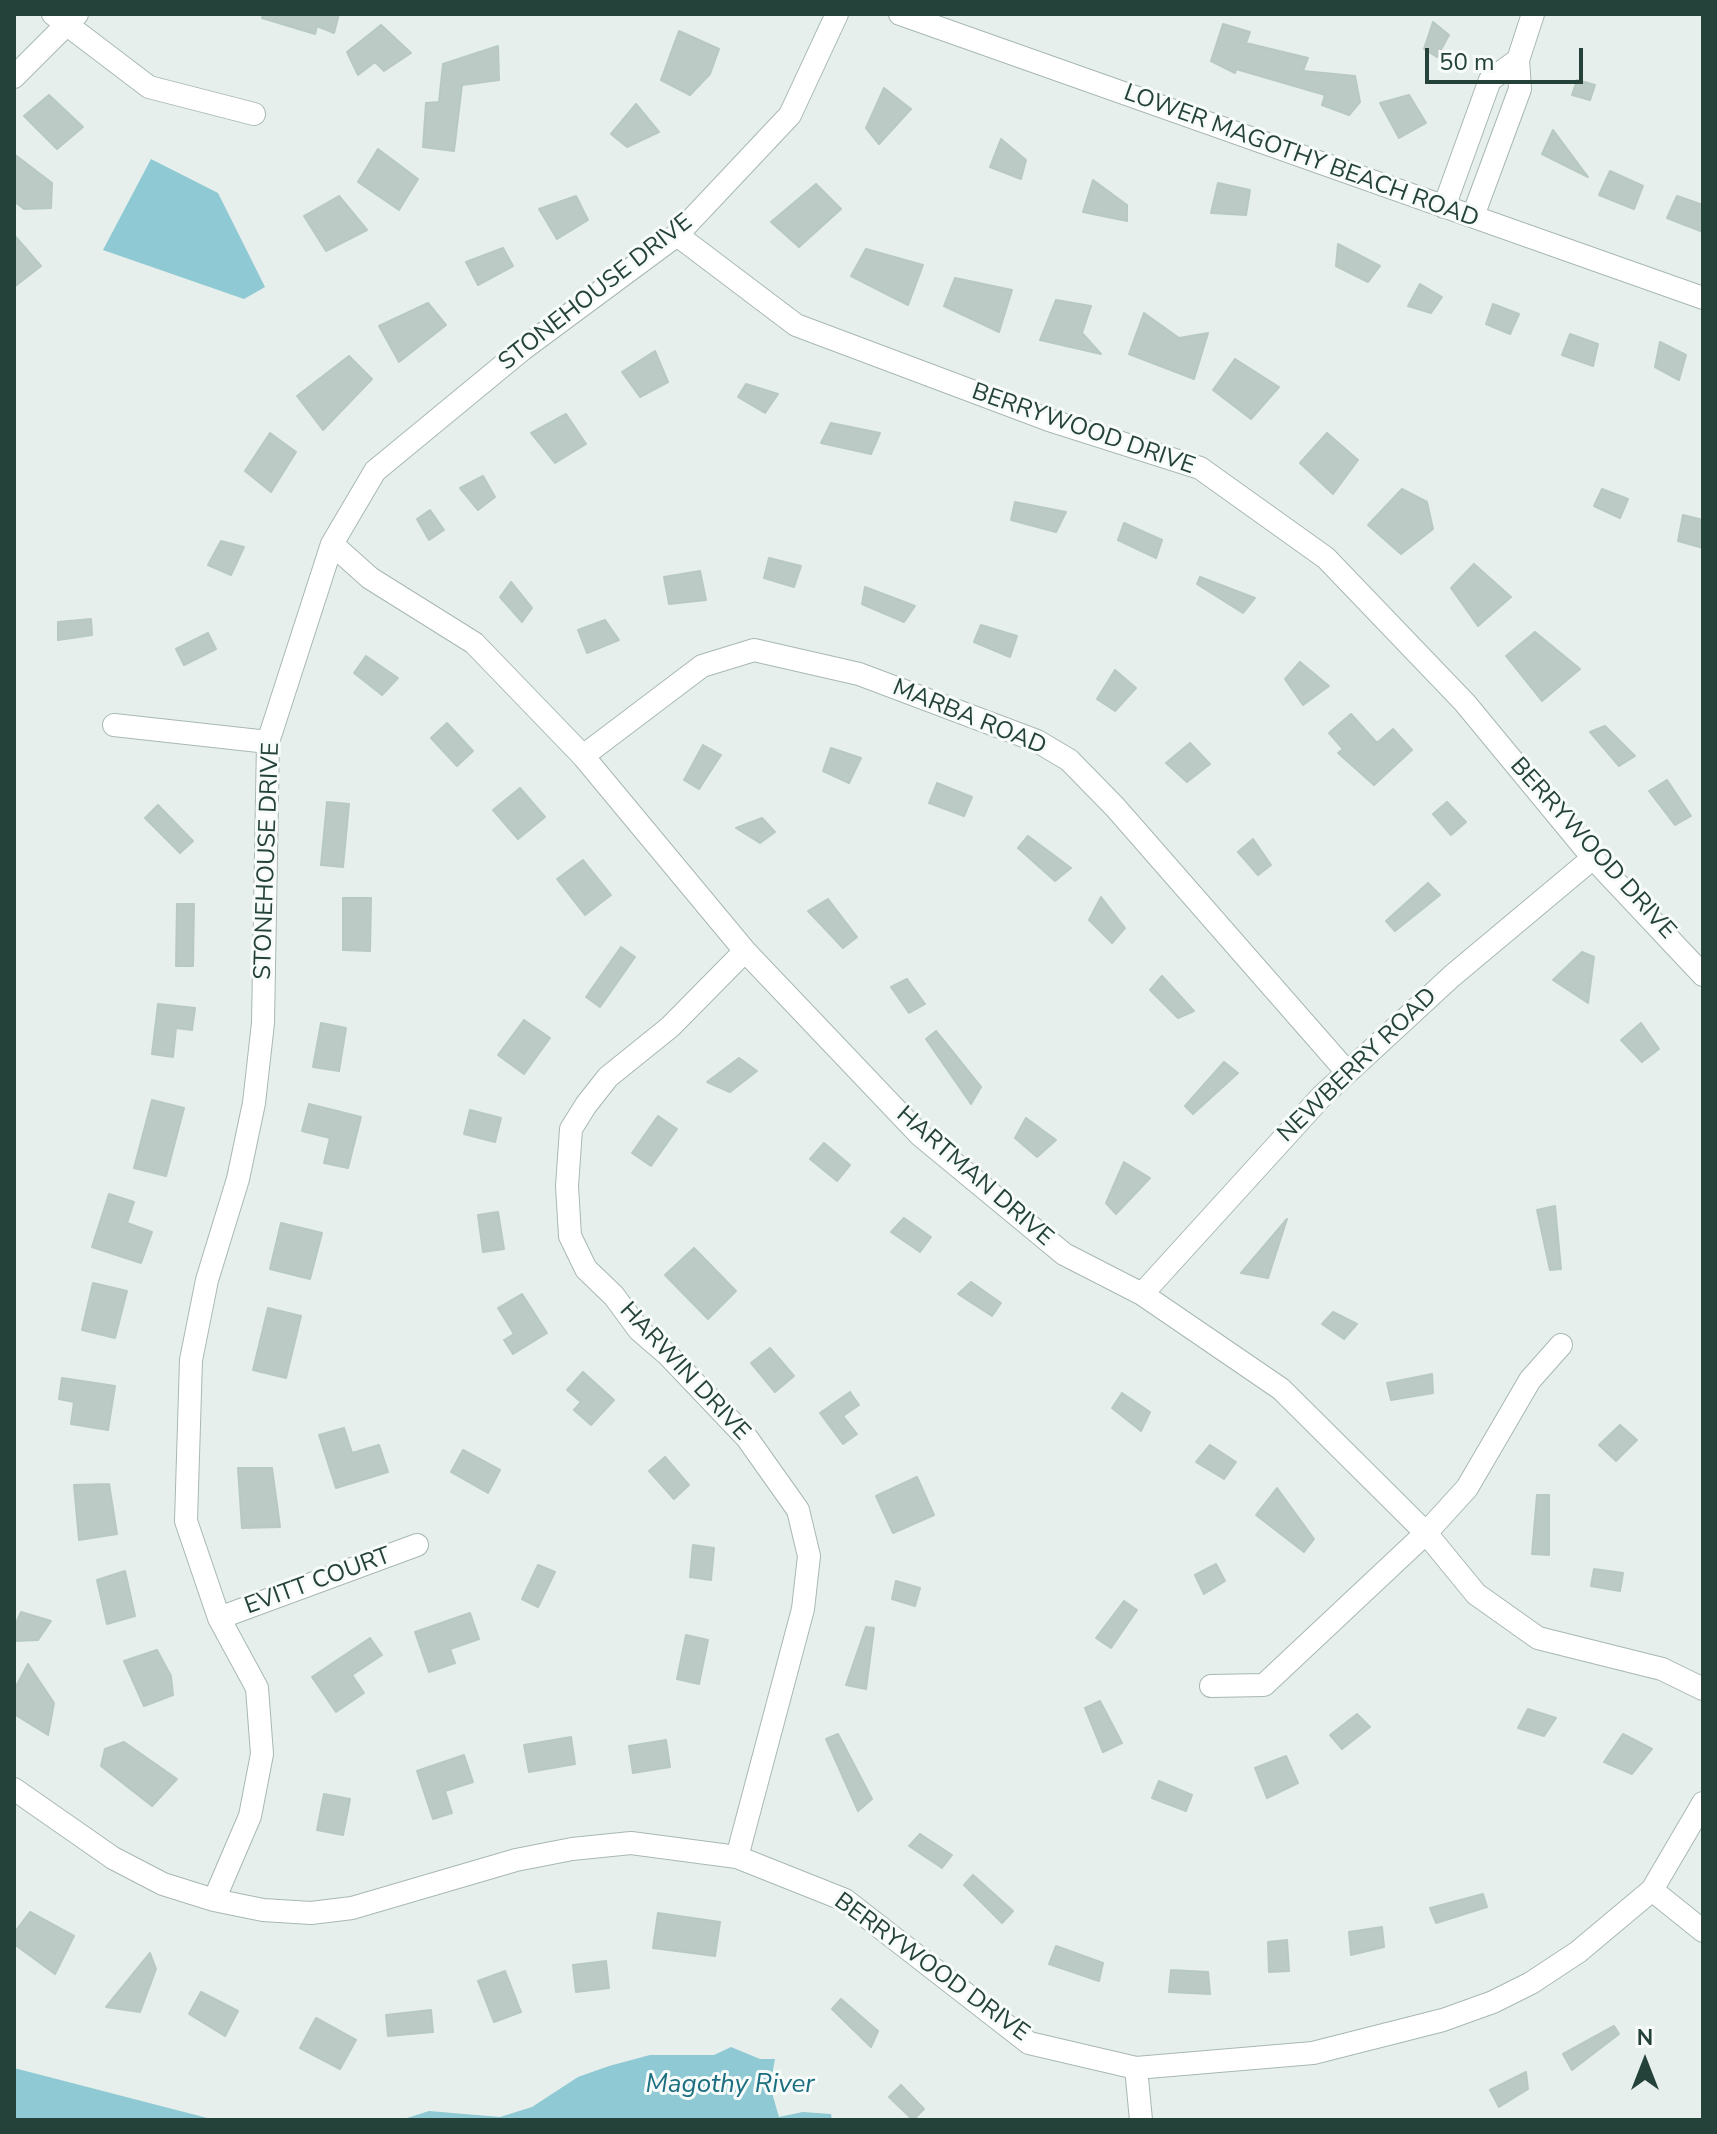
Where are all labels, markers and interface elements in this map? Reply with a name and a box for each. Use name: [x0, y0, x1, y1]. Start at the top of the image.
scale bar: [1429, 32, 1587, 82]
text: 50 m: [1439, 46, 1495, 78]
street label: LOWER MAGOTHY BEACH ROAD: [1120, 79, 1482, 235]
street label: STONEHOUSE DRIVE: [494, 209, 698, 377]
street label: BERRYWOOD DRIVE: [968, 378, 1198, 482]
street label: MARBA ROAD: [888, 674, 1050, 762]
street label: STONEHOUSE DRIVE: [249, 742, 287, 980]
street label: BERRYWOOD DRIVE: [1503, 752, 1681, 946]
street label: NEWBERRY ROAD: [1272, 983, 1444, 1149]
street label: HARTMAN DRIVE: [890, 1101, 1058, 1253]
street label: HARWIN DRIVE: [613, 1297, 755, 1447]
street label: EVITT COURT: [241, 1542, 395, 1622]
street label: BERRYWOOD DRIVE: [828, 1888, 1034, 2048]
north arrow: [1605, 2022, 1685, 2102]
text: N: [1637, 2023, 1653, 2053]
water label: Magothy River: [645, 2070, 815, 2102]

